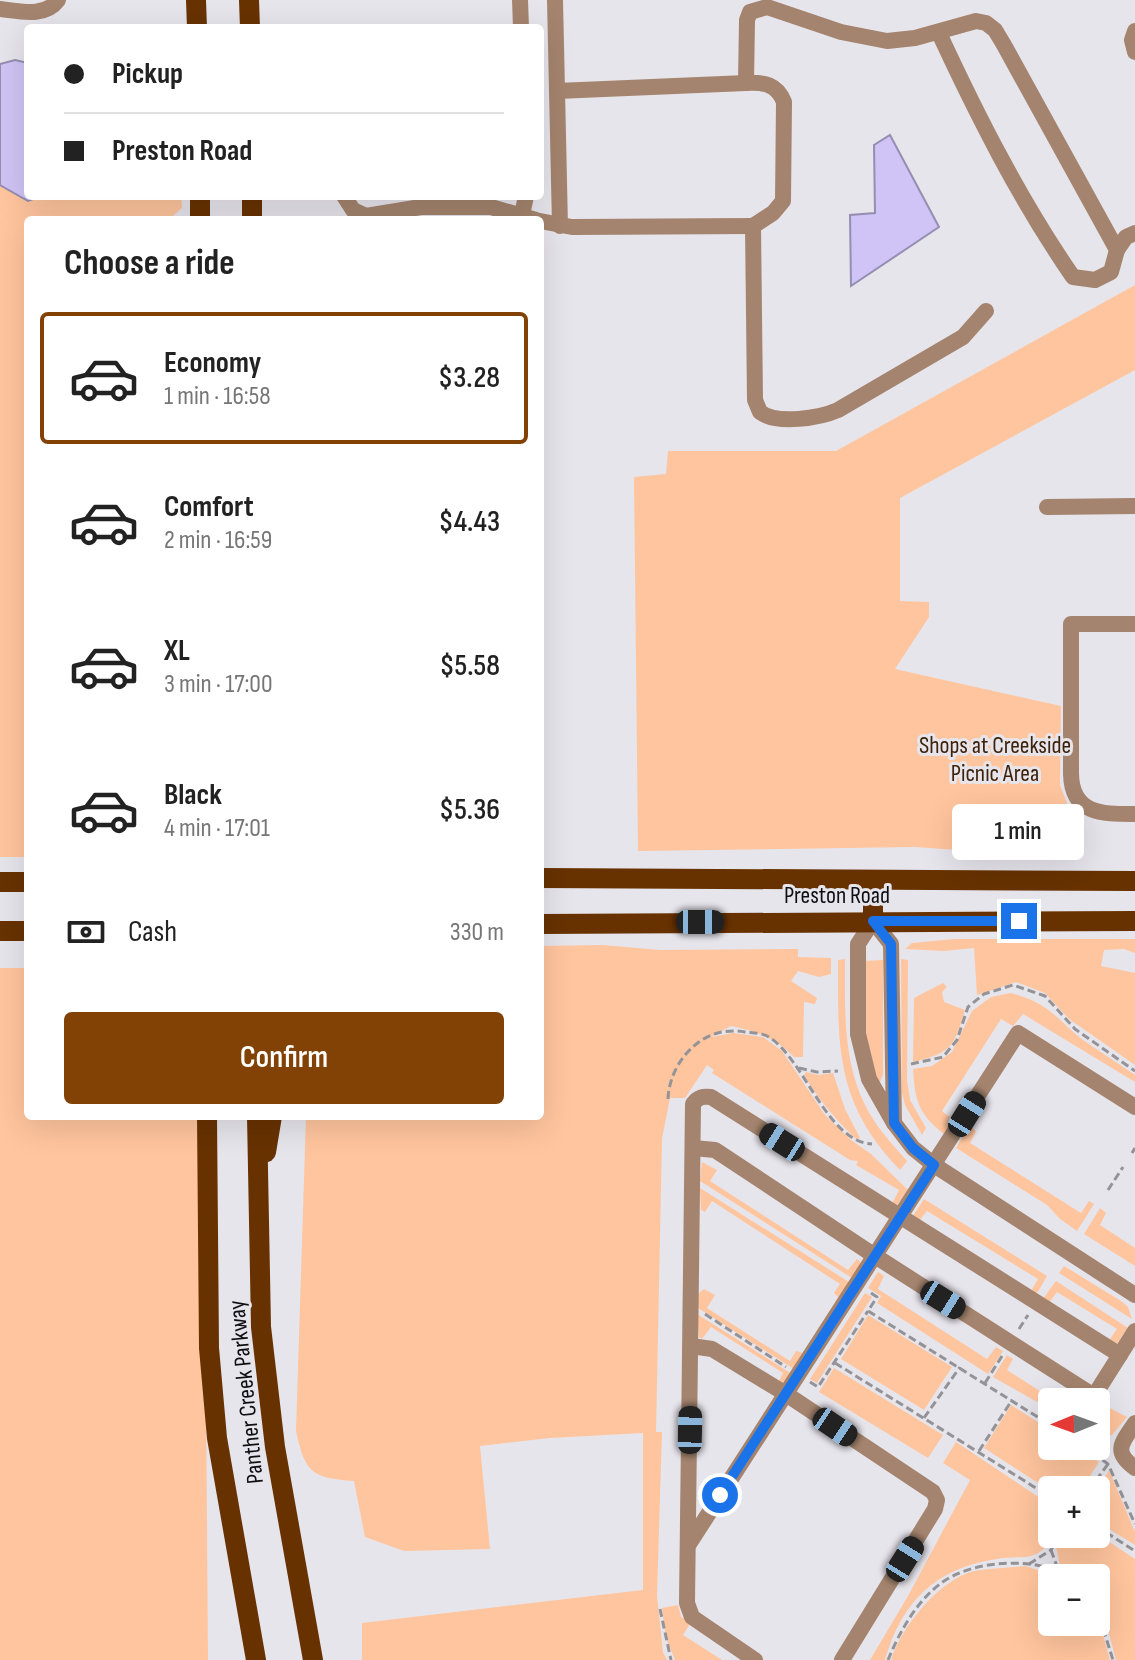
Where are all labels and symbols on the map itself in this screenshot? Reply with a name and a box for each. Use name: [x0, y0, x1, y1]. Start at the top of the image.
park label: Shops at Creekside Picnic Area: [919, 731, 1071, 788]
callout: 1 min: [953, 805, 1085, 861]
street label: Preston Road: [784, 881, 890, 910]
route end: [1001, 903, 1037, 939]
car: [676, 910, 724, 934]
car: [944, 1087, 990, 1141]
car: [755, 1119, 809, 1165]
car: [916, 1277, 970, 1323]
street label: Panther Creek Parkway: [222, 1299, 270, 1485]
north arrow: [1038, 1388, 1110, 1460]
car: [808, 1404, 862, 1450]
car: [678, 1406, 702, 1454]
route start: [702, 1477, 738, 1513]
car: [882, 1532, 928, 1586]

